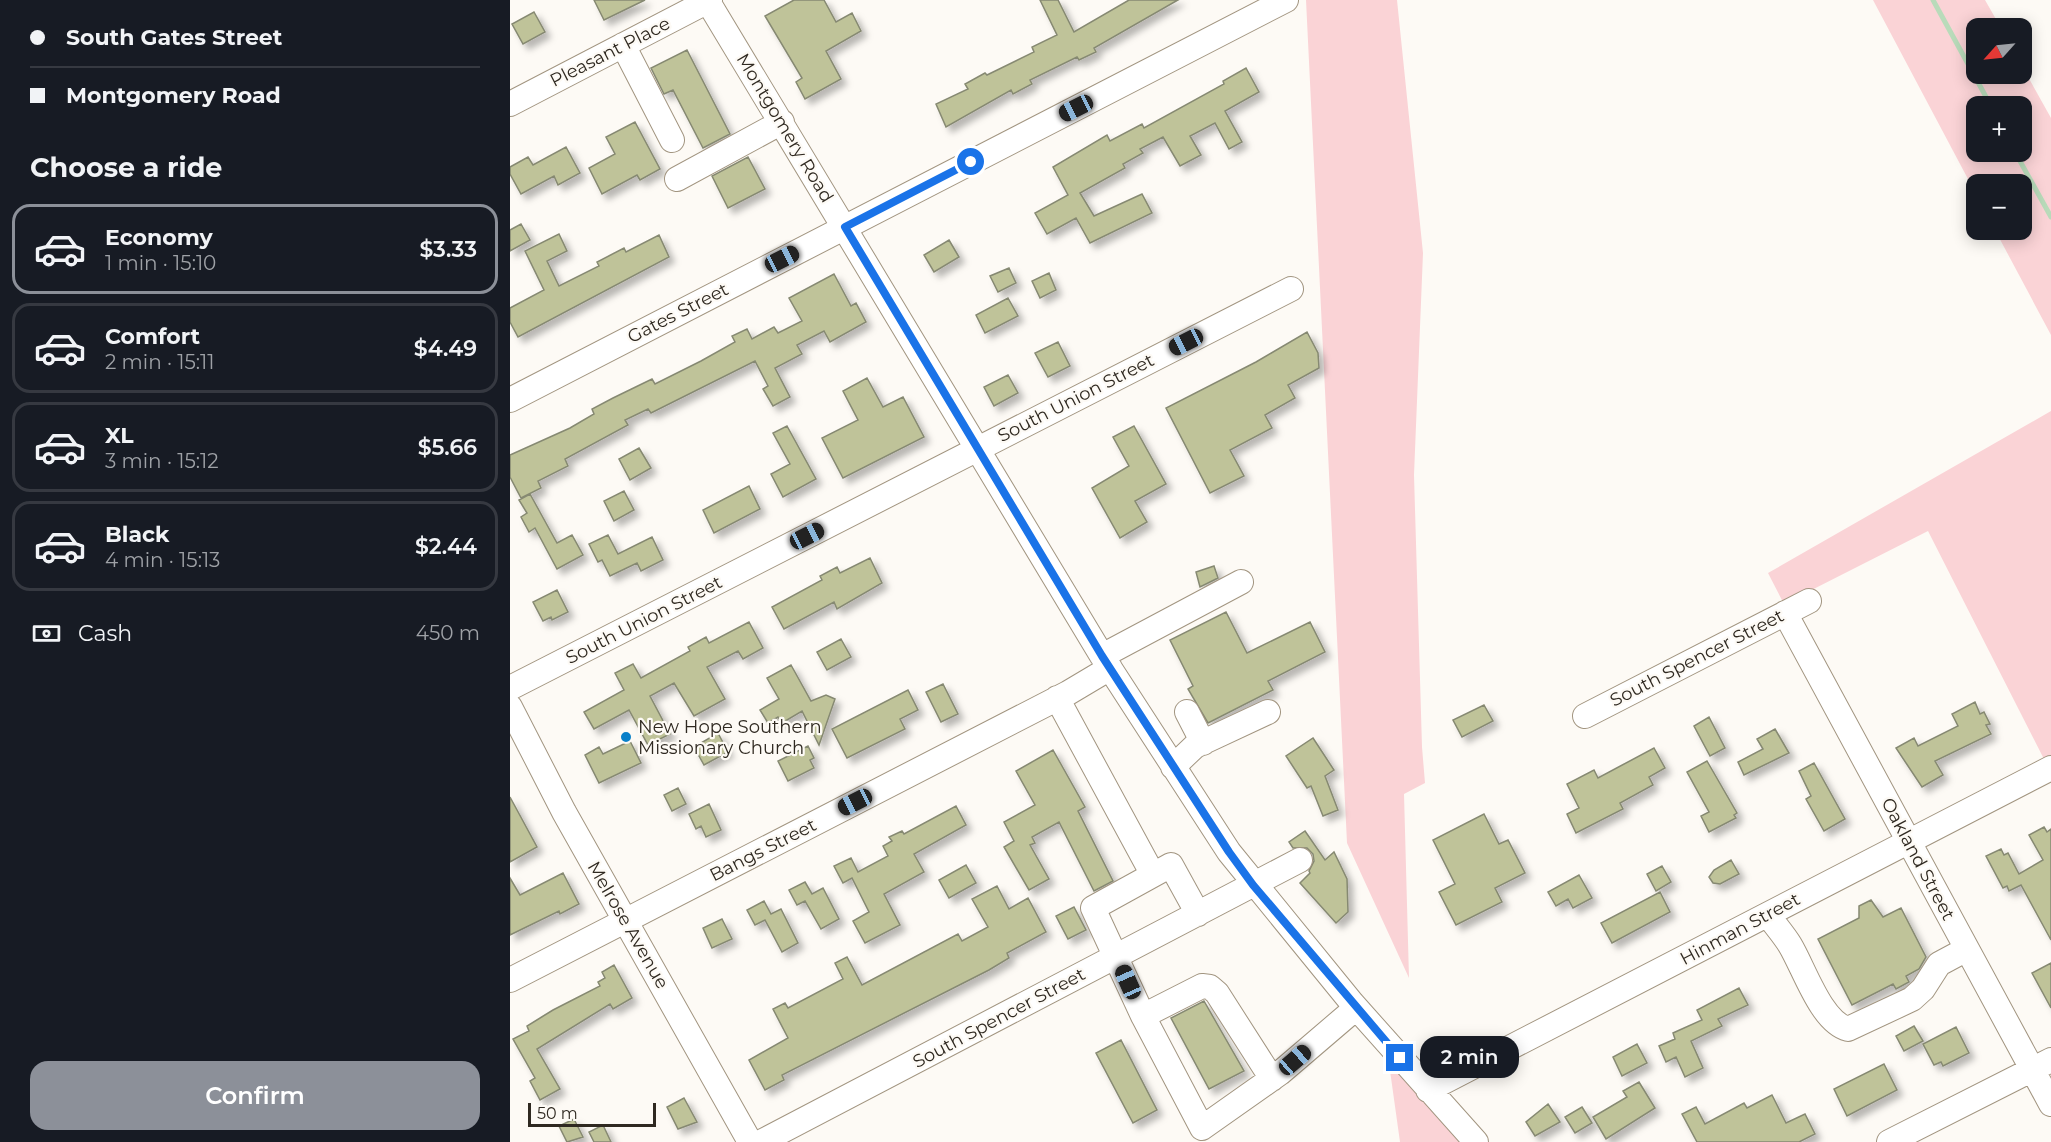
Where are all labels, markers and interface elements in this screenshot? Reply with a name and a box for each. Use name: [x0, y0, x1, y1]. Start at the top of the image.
street label: Pleasant Place: [546, 12, 674, 92]
north arrow: [1966, 18, 2032, 84]
map controls: [1966, 18, 2032, 240]
text: South Gates Street: [66, 24, 282, 51]
street label: Montgomery Road: [732, 50, 838, 206]
text: Montgomery Road: [66, 82, 281, 109]
car: [1056, 92, 1096, 124]
button: +: [1966, 96, 2032, 162]
route start: [957, 148, 984, 175]
text: Choose a ride: [30, 151, 222, 184]
button: −: [1966, 174, 2032, 240]
icon: car: [33, 222, 87, 276]
text: Economy: [105, 224, 213, 251]
text: $3.33: [419, 236, 477, 263]
car: [762, 243, 802, 275]
text: 1 min · 15:10: [105, 251, 216, 275]
street label: Gates Street: [624, 278, 732, 348]
icon: car: [33, 321, 87, 375]
text: Comfort: [105, 323, 200, 350]
car: [1166, 326, 1206, 358]
text: $4.49: [414, 335, 477, 362]
street label: South Union Street: [994, 349, 1158, 447]
text: 2 min · 15:11: [105, 350, 214, 374]
icon: car: [33, 420, 87, 474]
text: XL: [105, 422, 134, 449]
text: $5.66: [418, 434, 477, 461]
text: 3 min · 15:12: [105, 449, 219, 473]
icon: car: [33, 519, 87, 573]
car: [787, 520, 827, 552]
text: Black: [105, 521, 169, 548]
text: $2.44: [415, 533, 477, 560]
text: 4 min · 15:13: [105, 548, 220, 572]
street label: South Union Street: [562, 571, 726, 669]
street label: South Spencer Street: [1606, 605, 1788, 711]
icon: cash: [30, 617, 63, 650]
text: Cash: [78, 620, 132, 647]
text: 450 m: [416, 621, 480, 645]
place label: New Hope Southern Missionary Church: [638, 716, 822, 759]
marker: New Hope Southern Missionary Church: [619, 730, 633, 744]
car: [835, 786, 875, 818]
street label: Oakland Street: [1876, 794, 1960, 924]
street label: Bangs Street: [706, 814, 820, 886]
street label: Melrose Avenue: [583, 857, 673, 993]
street label: Hinman Street: [1676, 888, 1804, 970]
car: [1112, 962, 1144, 1002]
street label: South Spencer Street: [909, 963, 1089, 1073]
callout: 2 min: [1421, 1037, 1520, 1079]
car: [1276, 1041, 1314, 1079]
route end: [1386, 1044, 1413, 1071]
text: 2 min: [1441, 1045, 1498, 1069]
button: Confirm: [30, 1061, 480, 1130]
scale bar: [528, 1100, 656, 1128]
text: 50 m: [537, 1104, 578, 1123]

